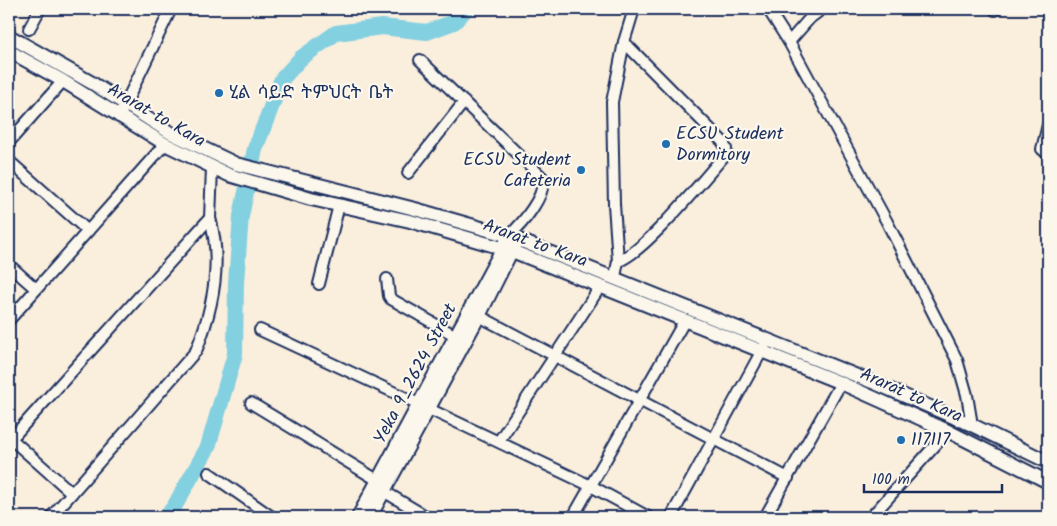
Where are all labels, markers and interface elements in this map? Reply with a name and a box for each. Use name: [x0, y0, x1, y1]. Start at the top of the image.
street label: Ararat to Kara: [101, 76, 211, 156]
place label: ሂል ሳይድ ትምህርት ቤት: [229, 79, 393, 108]
marker: ሂል ሳይድ ትምህርት ቤት: [213, 87, 225, 99]
place label: ECSU Student Dormitory: [676, 120, 785, 170]
marker: ECSU Student Dormitory: [660, 138, 672, 150]
place label: ECSU Student Cafeteria: [463, 146, 572, 196]
marker: ECSU Student Cafeteria: [575, 164, 587, 176]
street label: Ararat to Kara: [478, 212, 592, 276]
street label: Yeka 9_2624 Street: [367, 297, 466, 450]
street label: Ararat to Kara: [855, 360, 967, 432]
place label: 117117: [911, 426, 951, 455]
marker: 117117: [895, 434, 907, 446]
scale bar: [864, 461, 1002, 493]
text: 100 m: [872, 468, 910, 492]

